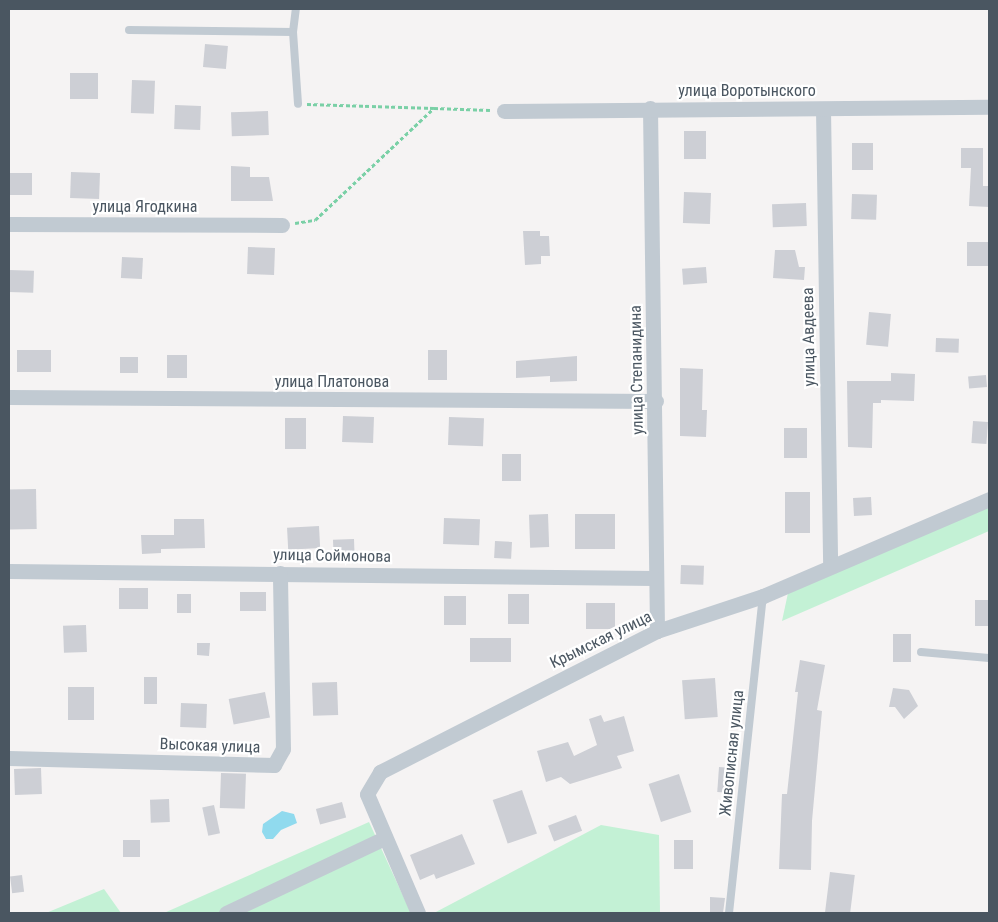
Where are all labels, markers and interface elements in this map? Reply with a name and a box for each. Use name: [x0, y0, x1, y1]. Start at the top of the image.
street label: улица Воротынского: [678, 81, 816, 101]
street label: улица Ягодкина: [93, 197, 197, 217]
street label: улица Авдеева: [799, 287, 819, 387]
street label: улица Степанидина: [626, 305, 648, 435]
street label: улица Платонова: [275, 372, 389, 392]
street label: улица Соймонова: [273, 545, 391, 567]
street label: Крымская улица: [547, 607, 655, 673]
street label: Живописная улица: [716, 689, 748, 817]
street label: Высокая улица: [159, 735, 261, 757]

